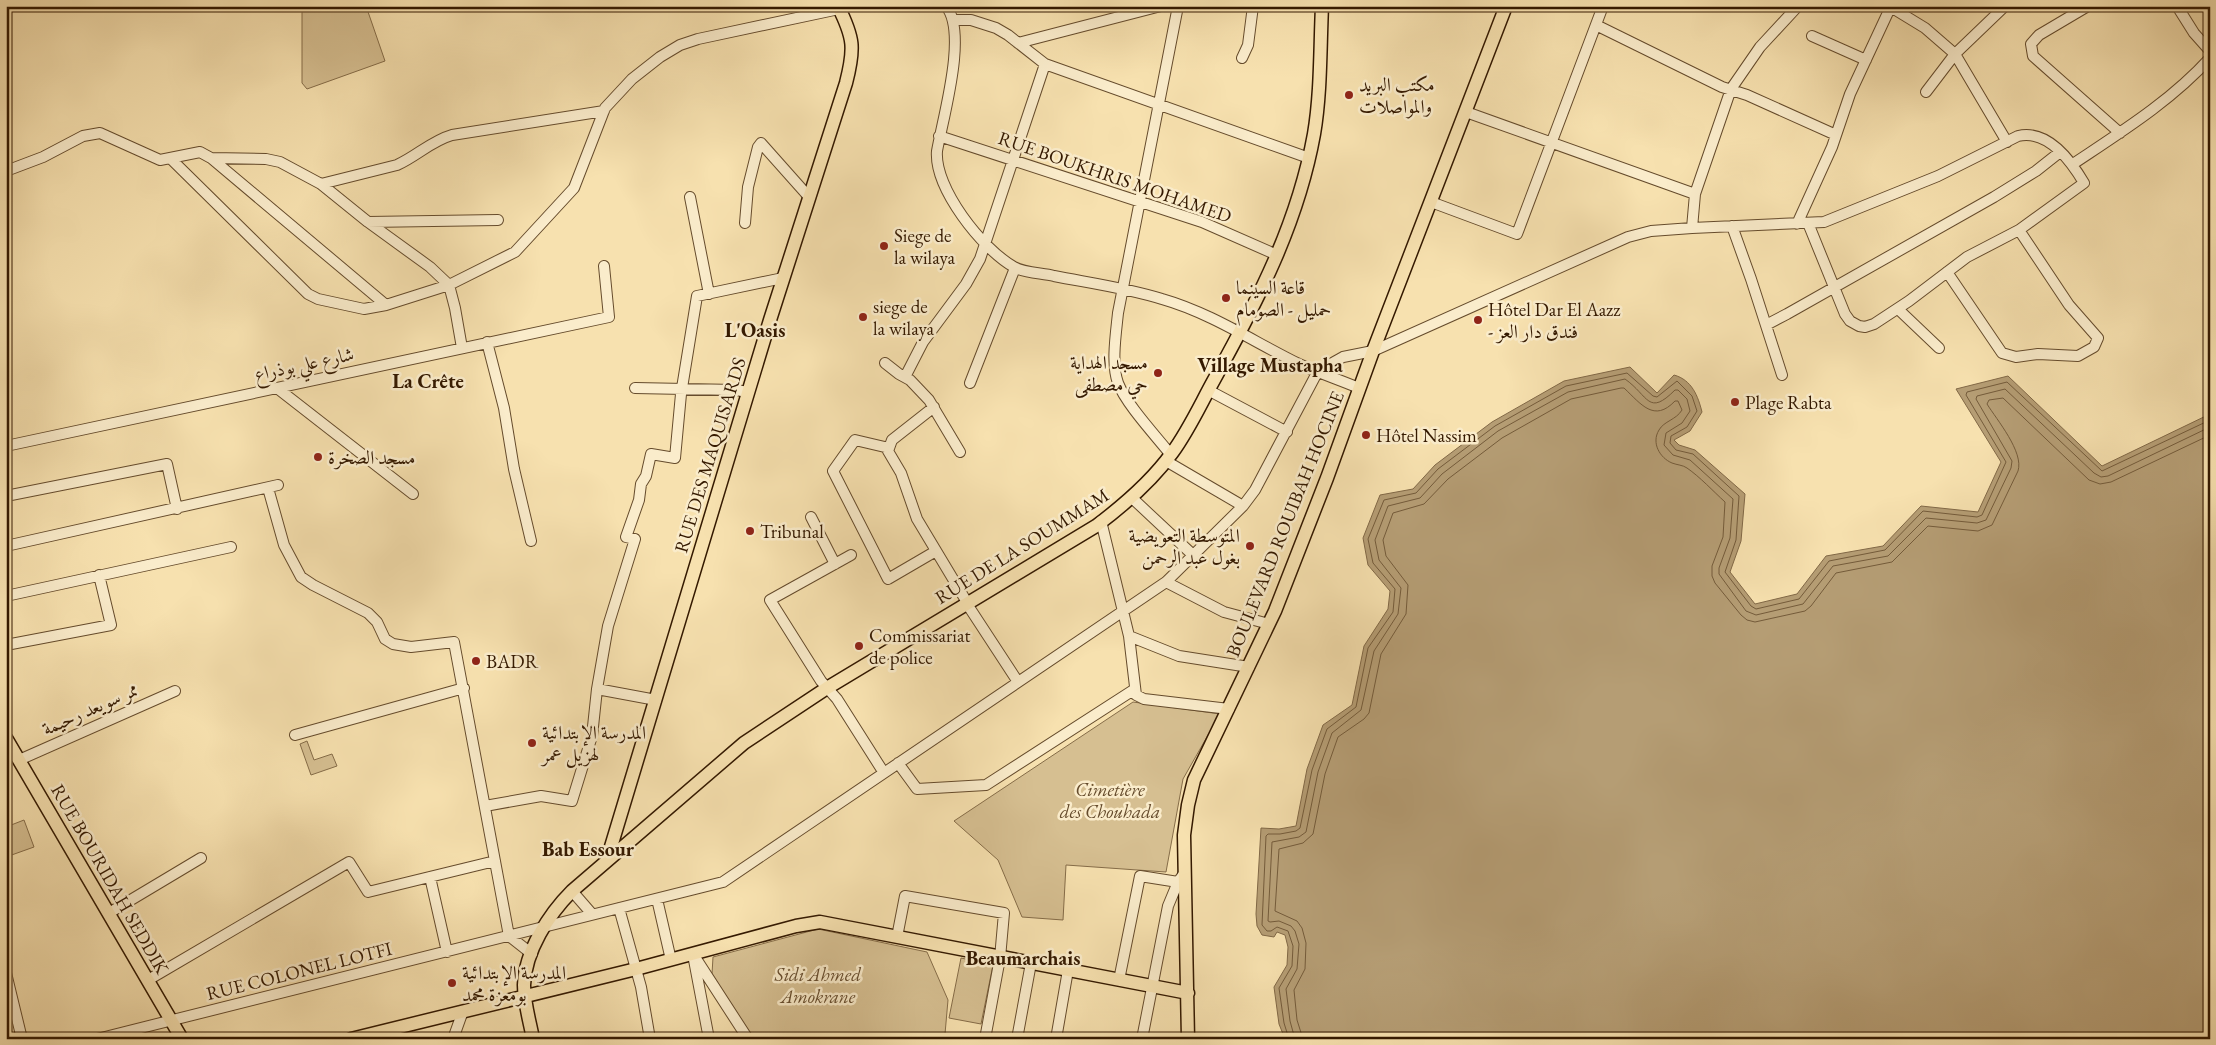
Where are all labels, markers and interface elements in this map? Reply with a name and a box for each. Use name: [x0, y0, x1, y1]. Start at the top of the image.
place label: مكتب البريد والمواصلات: [1359, 72, 1435, 119]
marker: مكتب البريد والمواصلات: [1343, 89, 1355, 101]
street label: RUE BOUKHRIS MOHAMED: [995, 125, 1235, 229]
place label: Siege de la wilaya: [894, 223, 956, 270]
marker: Siege de la wilaya: [878, 240, 890, 252]
place label: قاعة السينما حمليل - الصومام: [1236, 275, 1331, 326]
marker: قاعة السينما حمليل - الصومام: [1220, 292, 1232, 304]
place label: siege de la wilaya: [873, 294, 935, 341]
place label: Hôtel Dar El Aazz - فندق دار العز: [1488, 297, 1621, 344]
marker: siege de la wilaya: [857, 311, 869, 323]
marker: Hôtel Dar El Aazz - فندق دار العز: [1472, 314, 1484, 326]
district label: L'Oasis: [725, 317, 785, 343]
street label: شارع علي بوذراع: [252, 341, 357, 393]
place label: مسجد الهداية حي مصطفى: [1070, 350, 1148, 400]
district label: Village Mustapha: [1197, 352, 1343, 378]
street label: RUE DES MAQUISARDS: [668, 354, 752, 556]
marker: مسجد الهداية حي مصطفى: [1152, 367, 1164, 379]
district label: La Crête: [392, 368, 464, 394]
street label: BOULEVARD ROUIBAH HOCINE: [1220, 387, 1350, 660]
place label: Plage Rabta: [1745, 390, 1832, 415]
marker: Plage Rabta: [1729, 396, 1741, 408]
place label: Hôtel Nassim: [1376, 423, 1477, 448]
marker: Hôtel Nassim: [1360, 429, 1372, 441]
place label: مسجد الصخرة: [328, 445, 415, 470]
marker: مسجد الصخرة: [312, 451, 324, 463]
street label: RUE DE LA SOUMMAM: [930, 482, 1114, 610]
place label: Tribunal: [760, 519, 824, 544]
place label: المتوسطة التعويضية بغول عبد الرحمن: [1129, 523, 1240, 571]
marker: Tribunal: [744, 525, 756, 537]
marker: المتوسطة التعويضية بغول عبد الرحمن: [1244, 540, 1256, 552]
place label: Commissariat de police: [869, 623, 971, 670]
marker: Commissariat de police: [853, 640, 865, 652]
place label: BADR: [486, 649, 539, 674]
marker: BADR: [470, 655, 482, 667]
street label: ممر سويعد رحيمة: [38, 677, 142, 741]
place label: المدرسة الإبتدائية لهزيل عمر: [540, 720, 646, 768]
marker: المدرسة الإبتدائية لهزيل عمر: [526, 737, 538, 749]
park label: Cimetière des Chouhada: [1060, 777, 1160, 824]
street label: RUE BOURIDAH SEDDIK: [45, 779, 175, 979]
district label: Bab Essour: [542, 836, 635, 862]
street label: RUE COLONEL LOTFI: [204, 936, 395, 1006]
district label: Beaumarchais: [966, 945, 1080, 971]
place label: المدرسة الإبتدائية بومعزة محمد: [462, 960, 566, 1007]
park label: Sidi Ahmed Amokrane: [774, 962, 861, 1009]
marker: المدرسة الإبتدائية بومعزة محمد: [446, 977, 458, 989]

